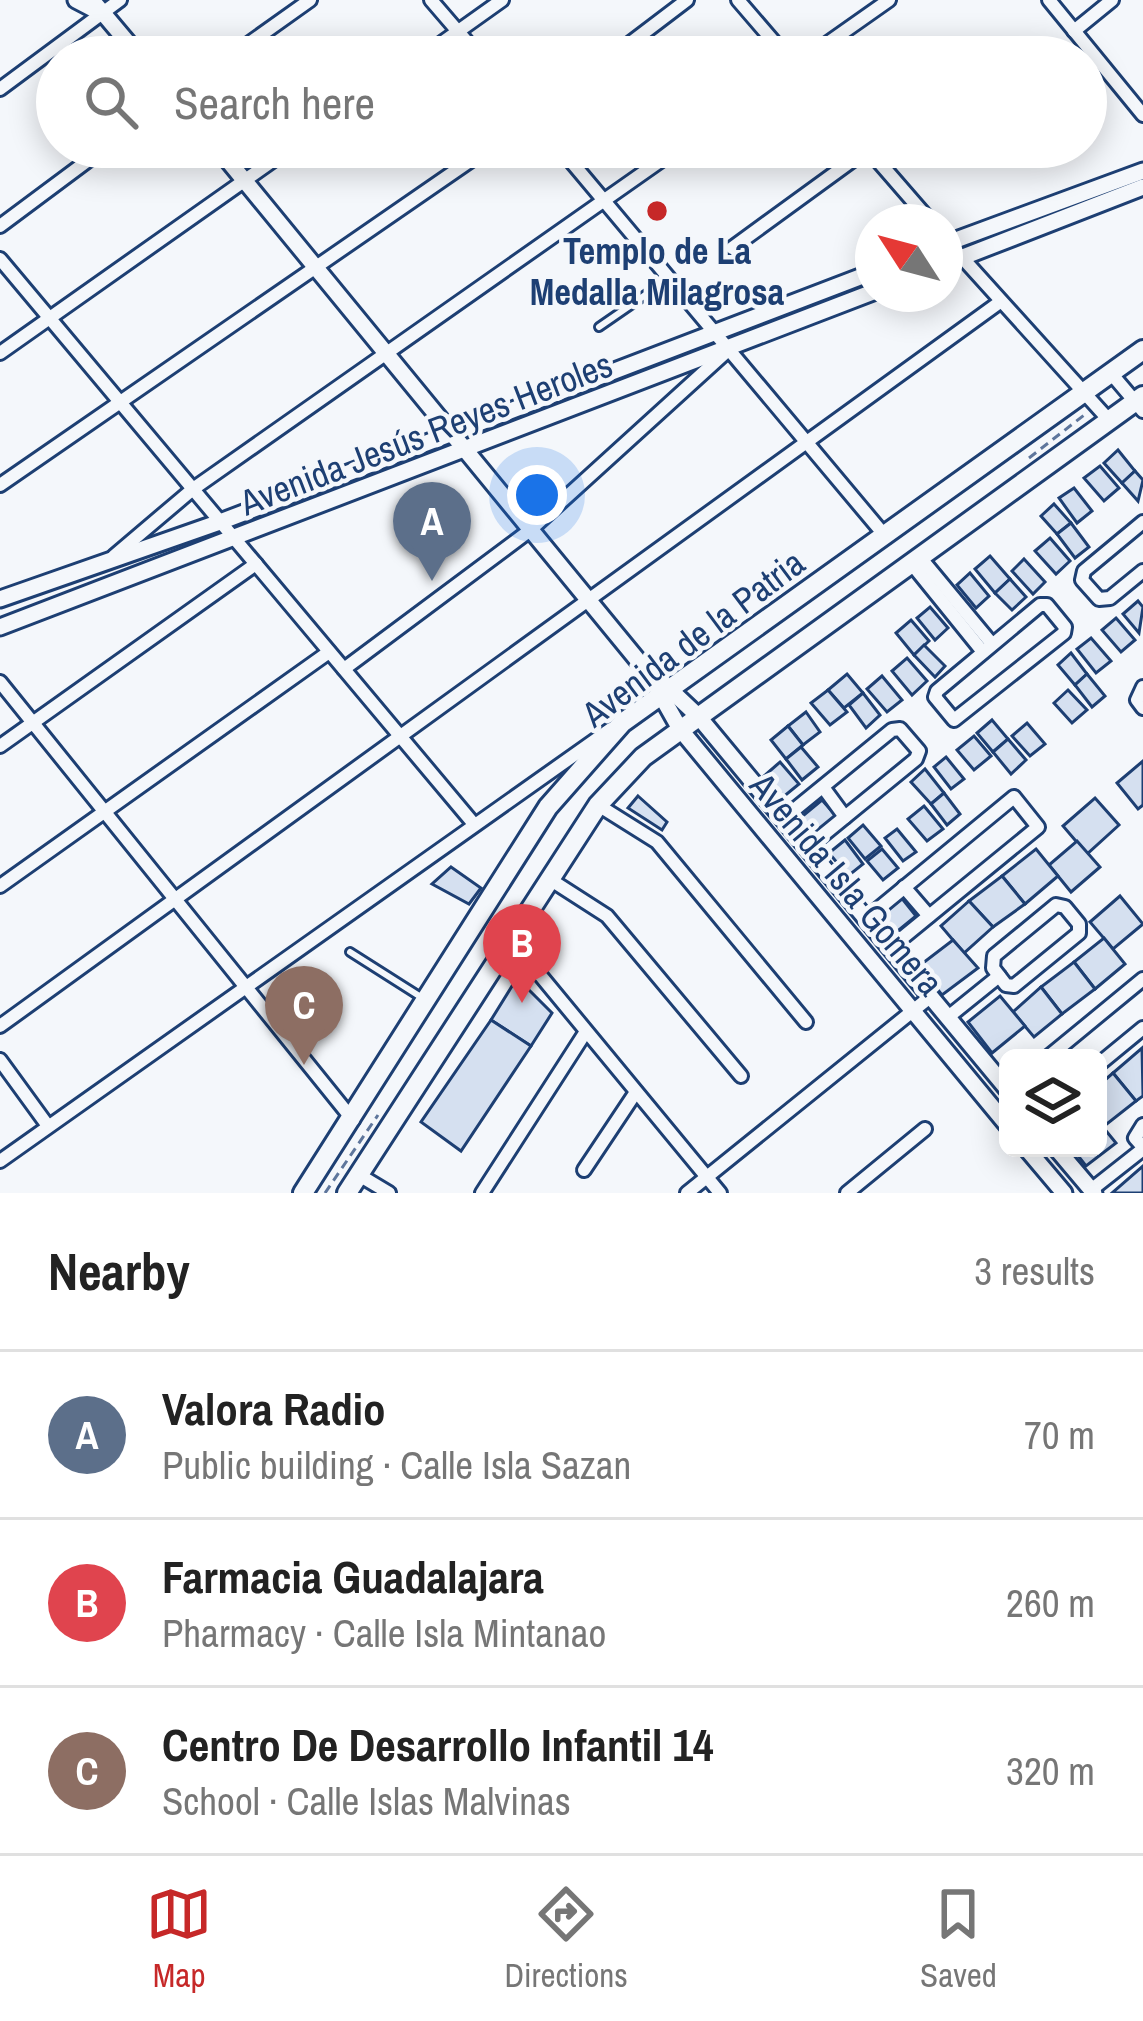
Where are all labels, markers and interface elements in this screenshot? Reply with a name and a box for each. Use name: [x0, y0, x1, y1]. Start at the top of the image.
search box: [36, 36, 1107, 168]
icon: search: [78, 69, 144, 135]
text: Search here: [174, 72, 375, 133]
marker: Templo de La Medalla Milagrosa: [644, 198, 670, 224]
north arrow: [855, 204, 963, 312]
place label: Templo de La Medalla Milagrosa: [530, 227, 785, 316]
street label: Avenida Jesús Reyes Heroles: [234, 342, 618, 524]
your location: [507, 465, 567, 525]
pin: A: [393, 482, 471, 581]
street label: Avenida de la Patria: [571, 538, 814, 738]
street label: Avenida Isla Gomera: [739, 762, 954, 1005]
pin: B: [483, 904, 561, 1003]
pin: C: [265, 966, 343, 1065]
map controls: [999, 1049, 1107, 1157]
button: layers: [999, 1049, 1107, 1157]
text: Nearby: [48, 1237, 190, 1306]
text: 3 results: [974, 1245, 1095, 1297]
text: Valora Radio: [162, 1378, 386, 1439]
text: A: [75, 1409, 99, 1461]
text: 70 m: [1024, 1409, 1095, 1461]
text: Public building · Calle Isla Sazan: [162, 1439, 631, 1491]
text: Farmacia Guadalajara: [162, 1546, 544, 1607]
text: B: [75, 1577, 99, 1629]
text: 260 m: [1006, 1577, 1095, 1629]
text: Pharmacy · Calle Isla Mintanao: [162, 1607, 606, 1659]
text: Centro De Desarrollo Infantil 14: [162, 1714, 714, 1775]
text: C: [75, 1745, 99, 1797]
text: 320 m: [1006, 1745, 1095, 1797]
text: School · Calle Islas Malvinas: [162, 1775, 571, 1827]
tab: Map: [146, 1881, 212, 1997]
tab: Directions: [504, 1881, 628, 1997]
tab: Saved: [920, 1881, 997, 1997]

